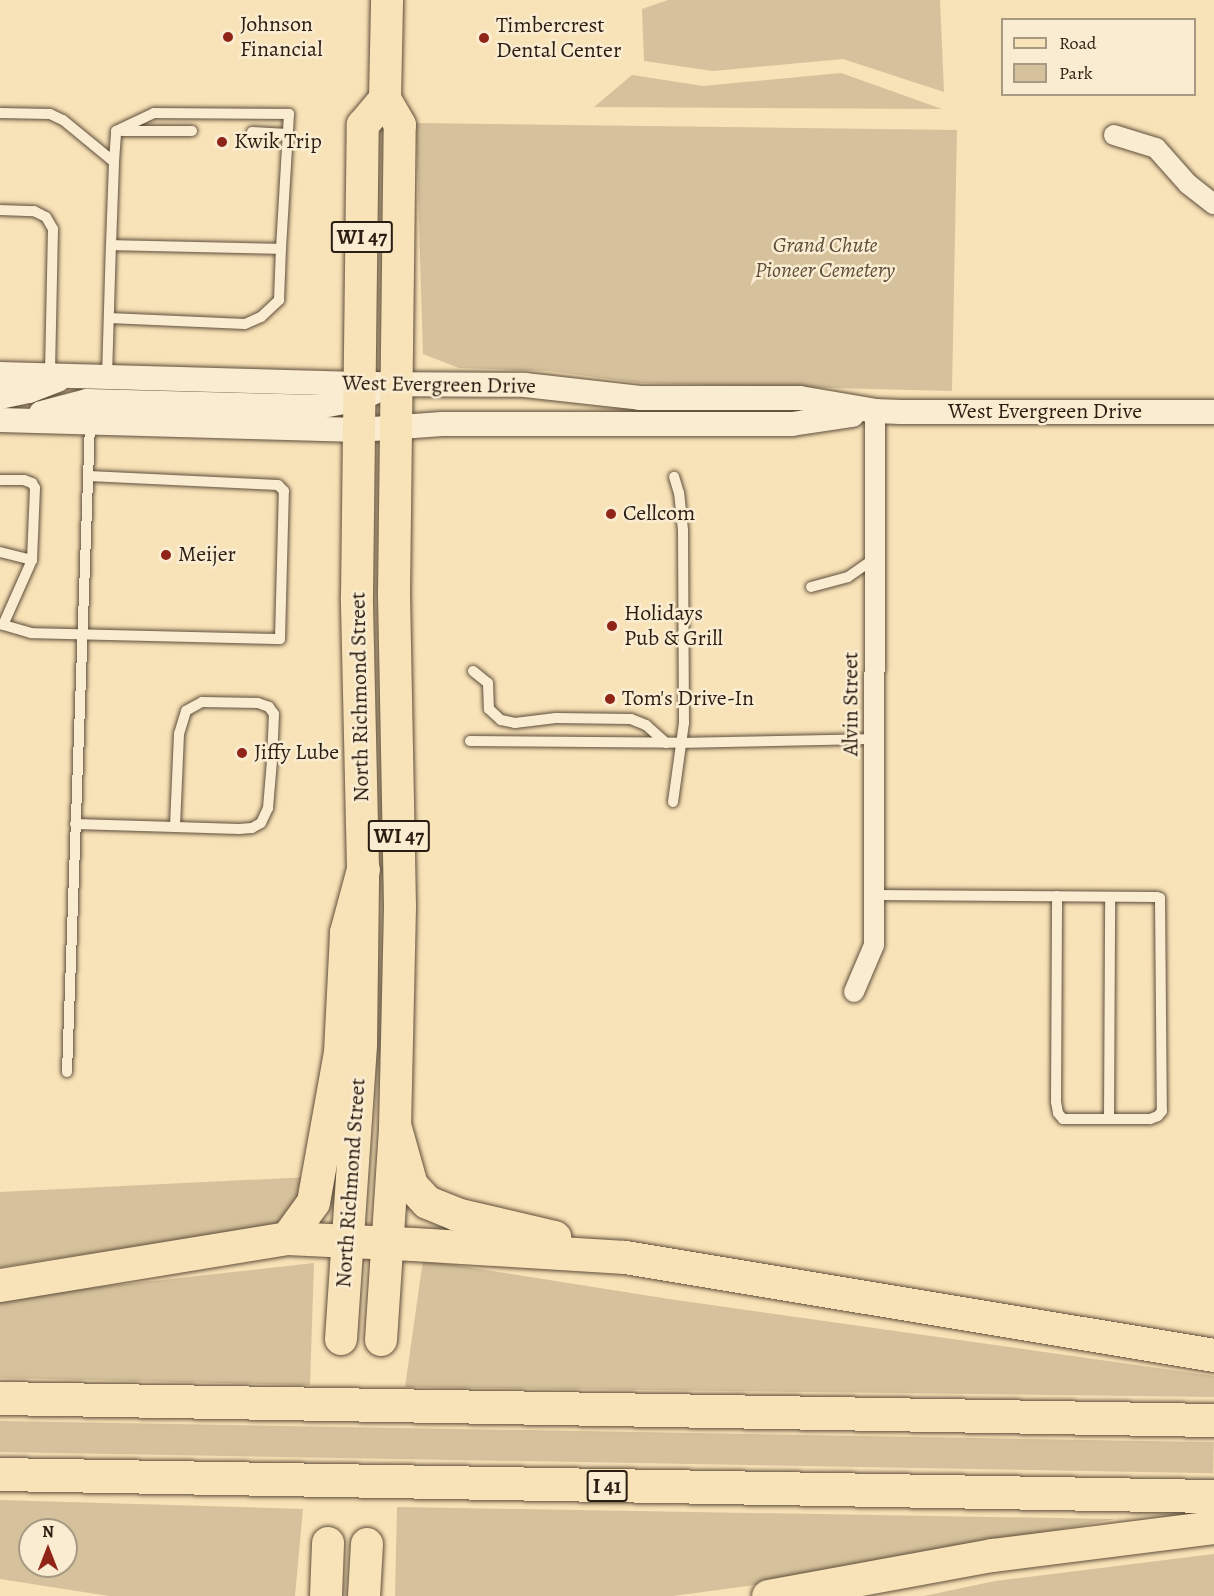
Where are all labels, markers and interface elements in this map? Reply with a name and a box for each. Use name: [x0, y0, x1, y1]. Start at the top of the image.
place label: Johnson Financial: [240, 11, 323, 62]
place label: Timbercrest Dental Center: [496, 12, 621, 63]
legend: [1001, 18, 1196, 96]
marker: Johnson Financial: [221, 30, 235, 44]
marker: Timbercrest Dental Center: [477, 31, 491, 45]
text: Road: [1059, 31, 1096, 55]
text: Park: [1059, 61, 1093, 85]
place label: Kwik Trip: [234, 129, 322, 155]
marker: Kwik Trip: [215, 135, 229, 149]
road number: WI 47: [330, 219, 394, 255]
park label: Grand Chute Pioneer Cemetery: [755, 232, 895, 284]
street label: West Evergreen Drive: [342, 370, 536, 400]
street label: West Evergreen Drive: [948, 399, 1142, 425]
place label: Cellcom: [623, 501, 695, 527]
marker: Cellcom: [604, 507, 618, 521]
place label: Meijer: [178, 542, 236, 568]
marker: Meijer: [159, 548, 173, 562]
street label: North Richmond Street: [345, 592, 375, 802]
place label: Holidays Pub & Grill: [624, 600, 723, 652]
marker: Holidays Pub & Grill: [605, 619, 619, 633]
street label: Alvin Street: [838, 652, 864, 756]
place label: Tom's Drive-In: [622, 686, 754, 712]
marker: Tom's Drive-In: [603, 692, 617, 706]
place label: Jiffy Lube: [254, 740, 339, 766]
marker: Jiffy Lube: [235, 746, 249, 760]
road number: WI 47: [368, 818, 430, 854]
street label: North Richmond Street: [331, 1077, 371, 1289]
road number: I 41: [586, 1468, 628, 1504]
north arrow: [18, 1518, 78, 1578]
text: N: [42, 1521, 54, 1543]

